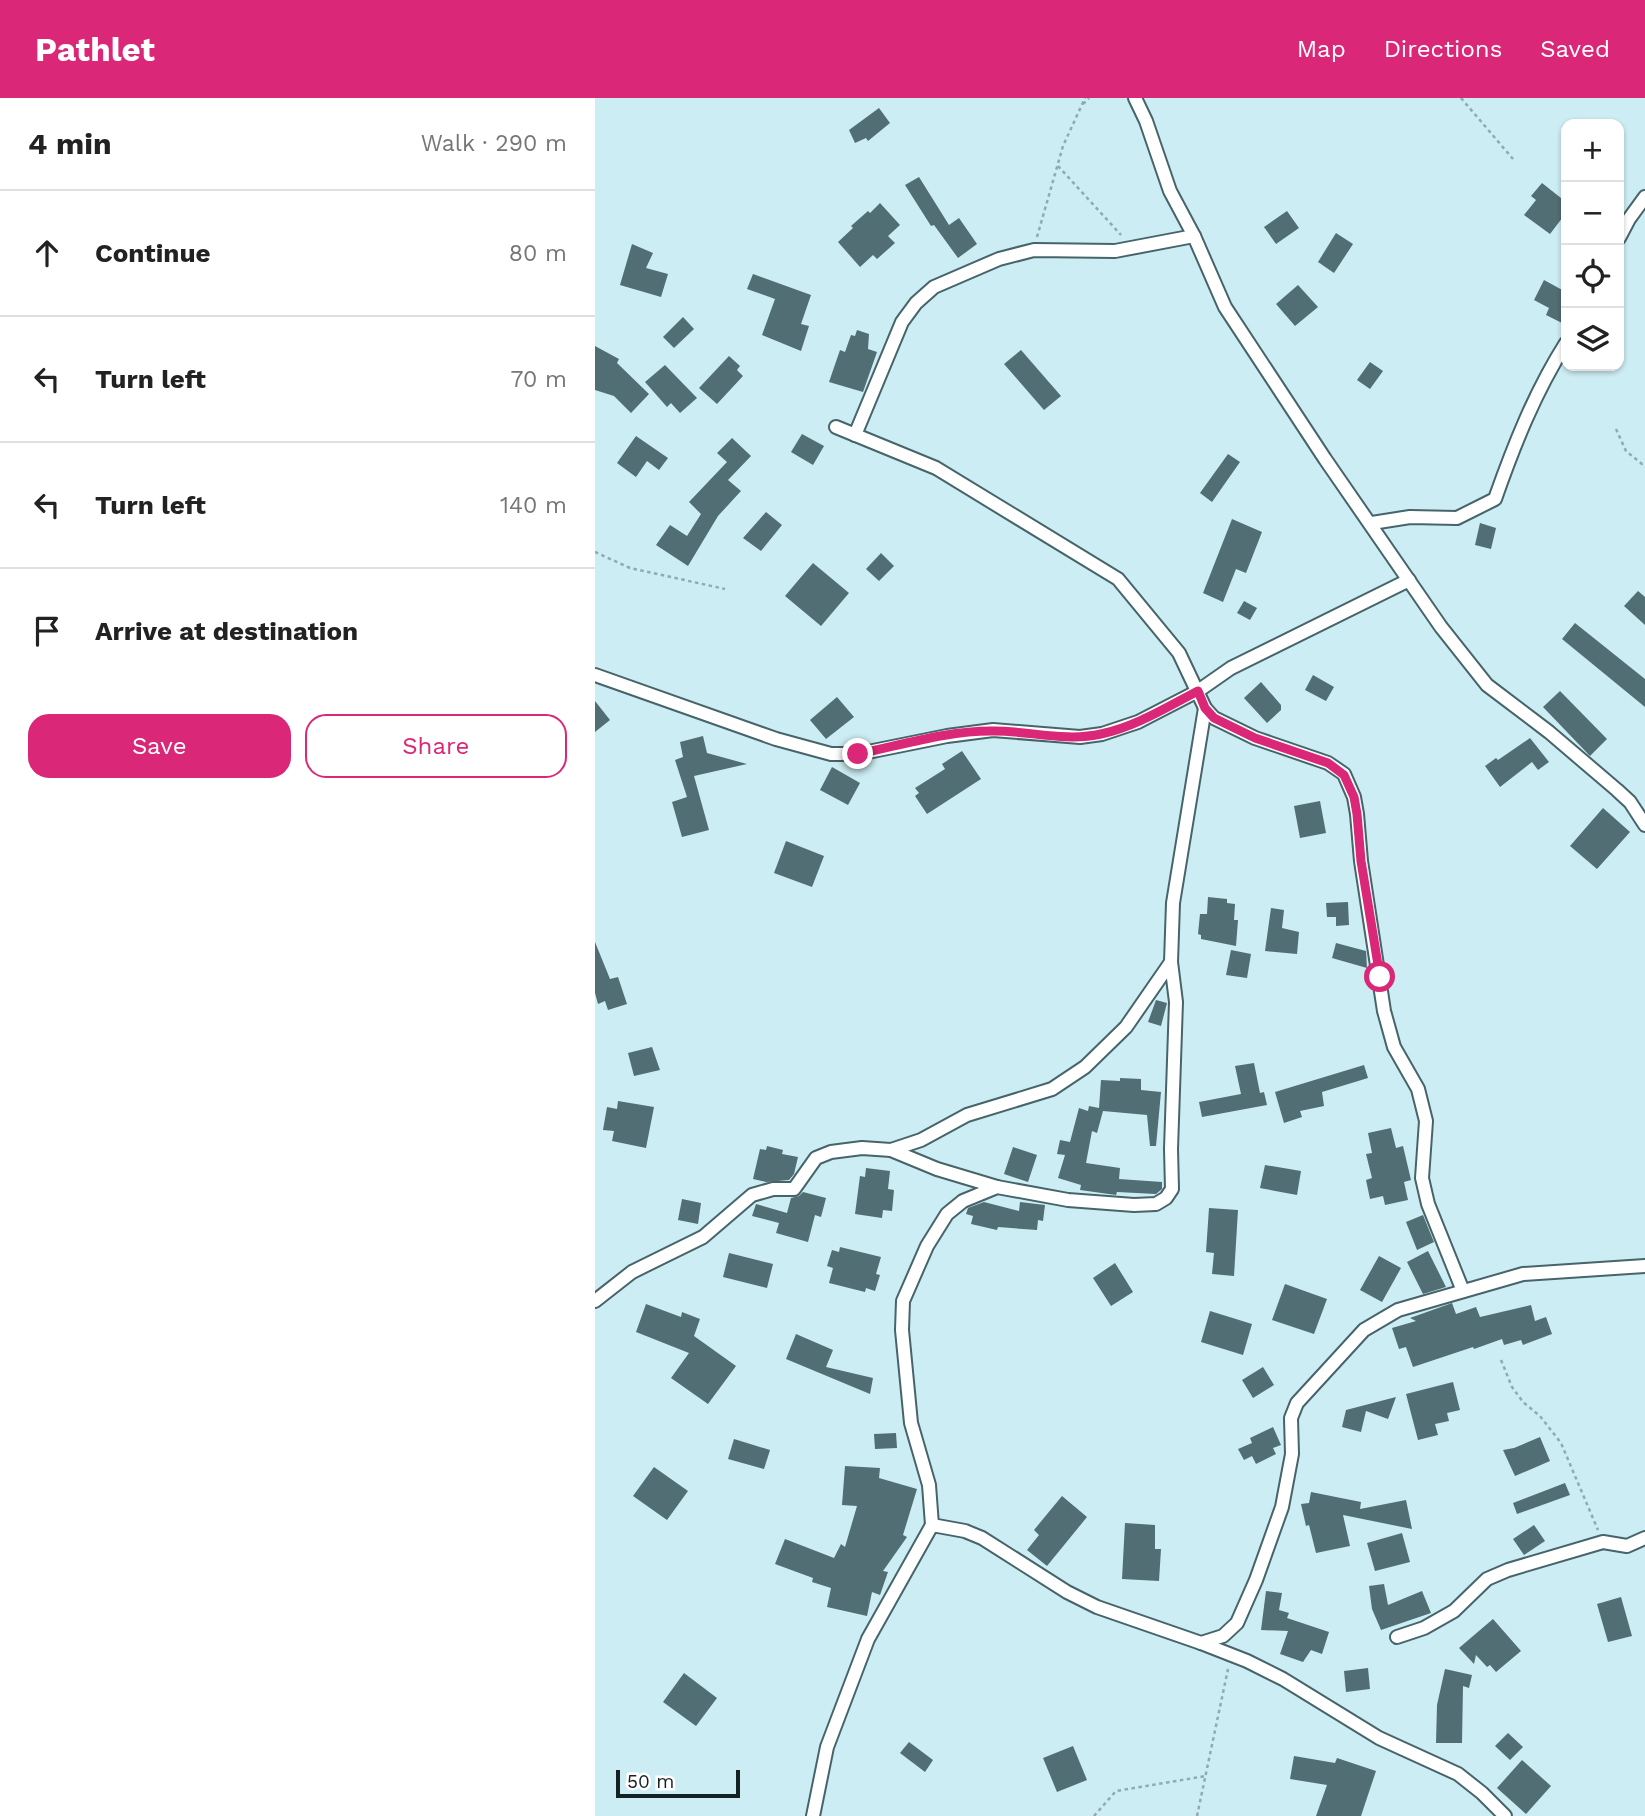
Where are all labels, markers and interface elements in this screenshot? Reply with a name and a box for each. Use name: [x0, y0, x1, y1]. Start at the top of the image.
text: Pathlet: [35, 30, 155, 69]
text: Map: [1297, 35, 1346, 63]
text: Directions: [1384, 35, 1502, 63]
text: Saved: [1540, 35, 1610, 63]
map controls: [1561, 119, 1624, 371]
button: +: [1561, 119, 1624, 182]
text: 4 min: [28, 126, 112, 161]
text: Walk · 290 m: [421, 130, 567, 157]
button: −: [1561, 182, 1624, 245]
icon: ahead: [28, 234, 66, 272]
text: Continue: [95, 238, 211, 268]
text: 80 m: [509, 240, 567, 267]
button: locate: [1561, 245, 1624, 308]
button: layers: [1561, 308, 1624, 371]
icon: left: [28, 360, 66, 398]
text: Turn left: [95, 364, 206, 394]
text: 70 m: [510, 366, 567, 393]
icon: left: [28, 486, 66, 524]
text: Turn left: [95, 490, 206, 520]
text: 140 m: [500, 492, 567, 519]
icon: arrive: [28, 612, 66, 650]
text: Arrive at destination: [95, 616, 358, 646]
button: Save: [28, 714, 291, 778]
button: Share: [305, 714, 567, 778]
route end: [842, 738, 873, 769]
route start: [1364, 961, 1395, 992]
scale bar: [616, 1767, 740, 1799]
text: 50 m: [627, 1770, 674, 1793]

